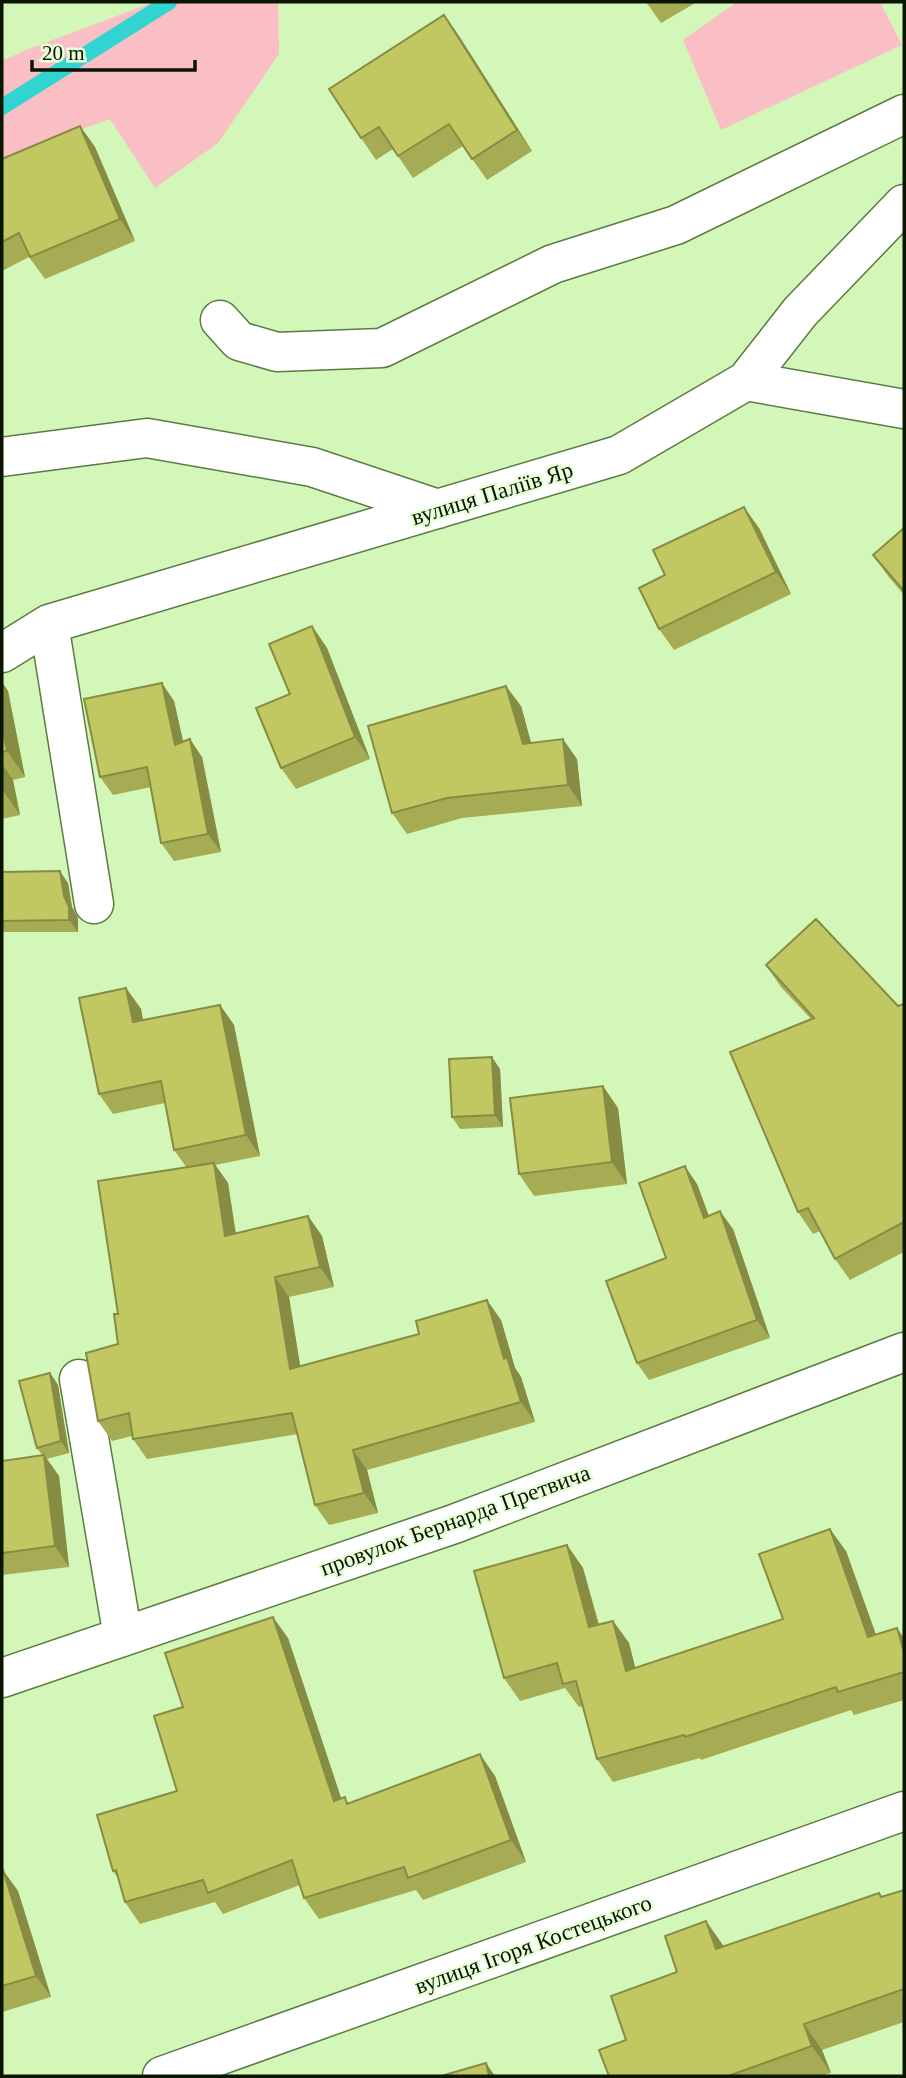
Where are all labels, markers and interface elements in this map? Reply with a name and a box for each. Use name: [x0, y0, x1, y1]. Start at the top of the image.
scale bar: [32, 28, 194, 72]
text: 20 m: [42, 41, 85, 65]
street label: вулиця Паліїв Яр: [408, 457, 576, 530]
street label: провулок Бернарда Претвича: [317, 1460, 594, 1581]
street label: вулиця Ігоря Костецького: [411, 1890, 655, 1999]

